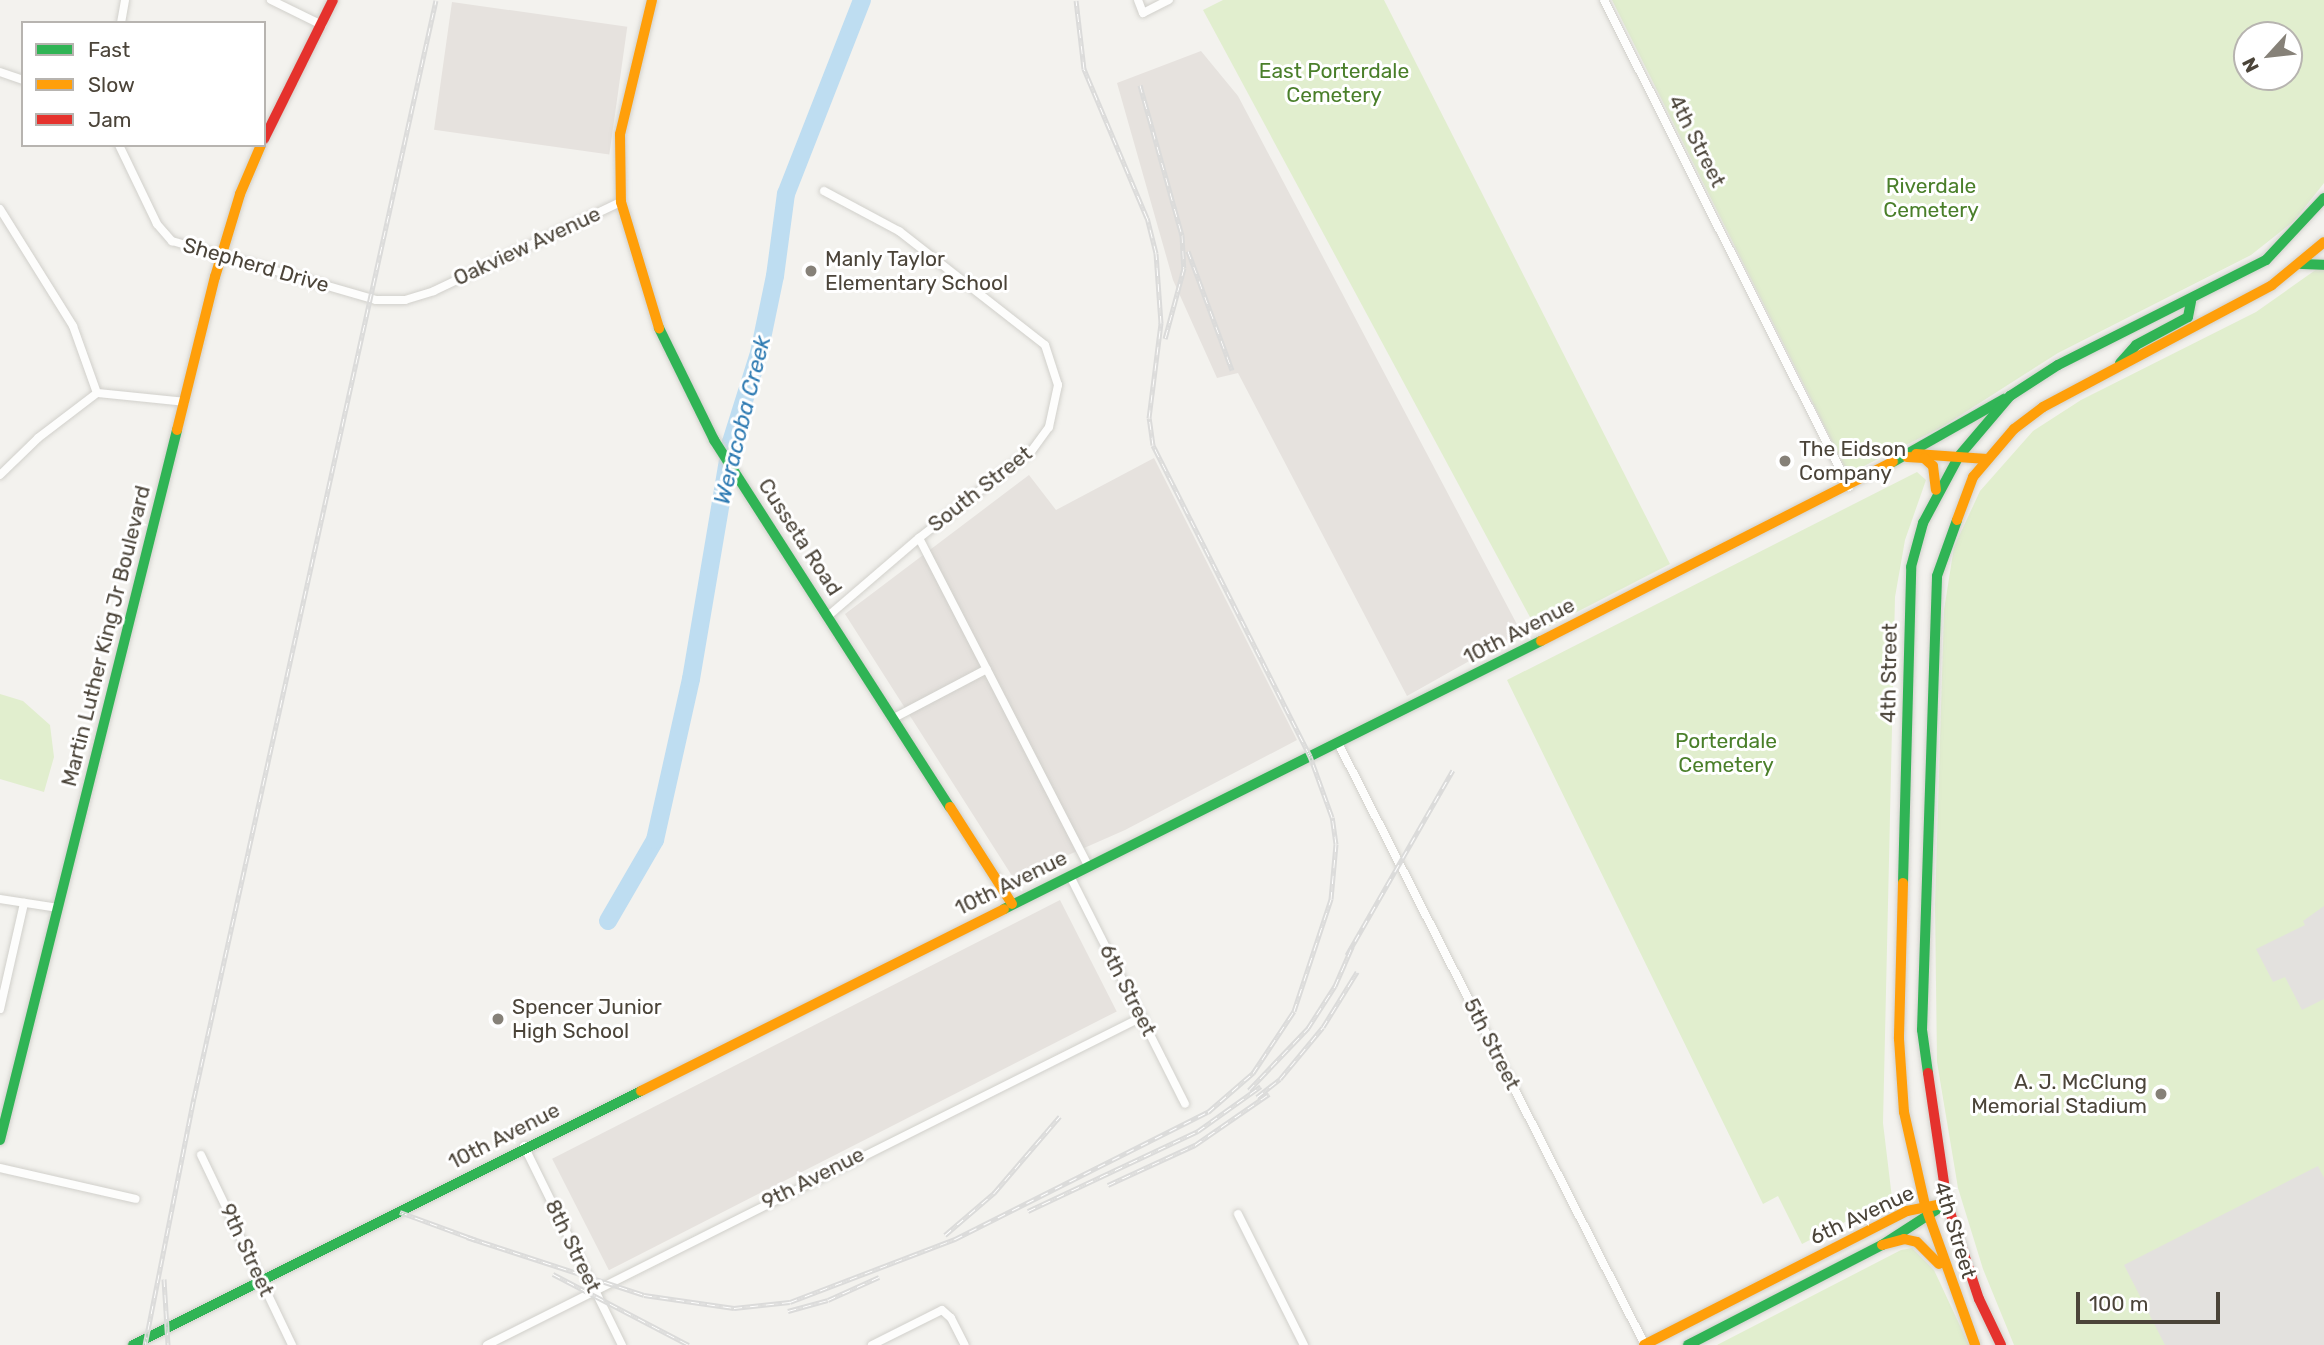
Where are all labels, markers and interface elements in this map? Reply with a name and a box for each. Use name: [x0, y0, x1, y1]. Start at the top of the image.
legend: [21, 21, 266, 147]
north arrow: [2233, 21, 2303, 91]
text: Fast: [88, 37, 130, 62]
text: N: [2237, 54, 2264, 76]
park label: East Porterdale Cemetery: [1259, 58, 1409, 108]
text: Slow: [88, 72, 135, 97]
street label: 4th Street: [1663, 91, 1731, 191]
text: Jam: [88, 107, 132, 132]
park label: Riverdale Cemetery: [1883, 173, 1979, 223]
street label: Oakview Avenue: [449, 201, 605, 291]
street label: Shepherd Drive: [180, 232, 332, 298]
place label: Manly Taylor Elementary School: [825, 246, 1009, 296]
marker: Manly Taylor Elementary School: [803, 263, 819, 279]
water label: Weracoba Creek: [708, 333, 776, 507]
place label: The Eidson Company: [1799, 436, 1906, 486]
street label: South Street: [923, 441, 1037, 537]
marker: The Eidson Company: [1777, 453, 1793, 469]
street label: Cusseta Road: [753, 474, 847, 600]
street label: Martin Luther King Jr Boulevard: [56, 482, 156, 790]
street label: 10th Avenue: [1459, 592, 1579, 670]
street label: 4th Street: [1876, 623, 1902, 723]
park label: Porterdale Cemetery: [1675, 728, 1777, 778]
street label: 10th Avenue: [951, 845, 1071, 921]
street label: 6th Street: [1094, 940, 1162, 1040]
place label: Spencer Junior High School: [512, 994, 662, 1044]
street label: 5th Street: [1458, 994, 1526, 1094]
marker: Spencer Junior High School: [490, 1011, 506, 1027]
place label: A. J. McClung Memorial Stadium: [1971, 1069, 2147, 1119]
marker: A. J. McClung Memorial Stadium: [2153, 1086, 2169, 1102]
street label: 10th Avenue: [444, 1097, 564, 1175]
street label: 9th Avenue: [757, 1141, 869, 1215]
street label: 4th Street: [1928, 1179, 1982, 1281]
street label: 6th Avenue: [1806, 1180, 1918, 1250]
street label: 8th Street: [540, 1195, 606, 1297]
street label: 9th Street: [215, 1200, 279, 1300]
scale bar: [2079, 1278, 2222, 1322]
text: 100 m: [2089, 1291, 2148, 1316]

